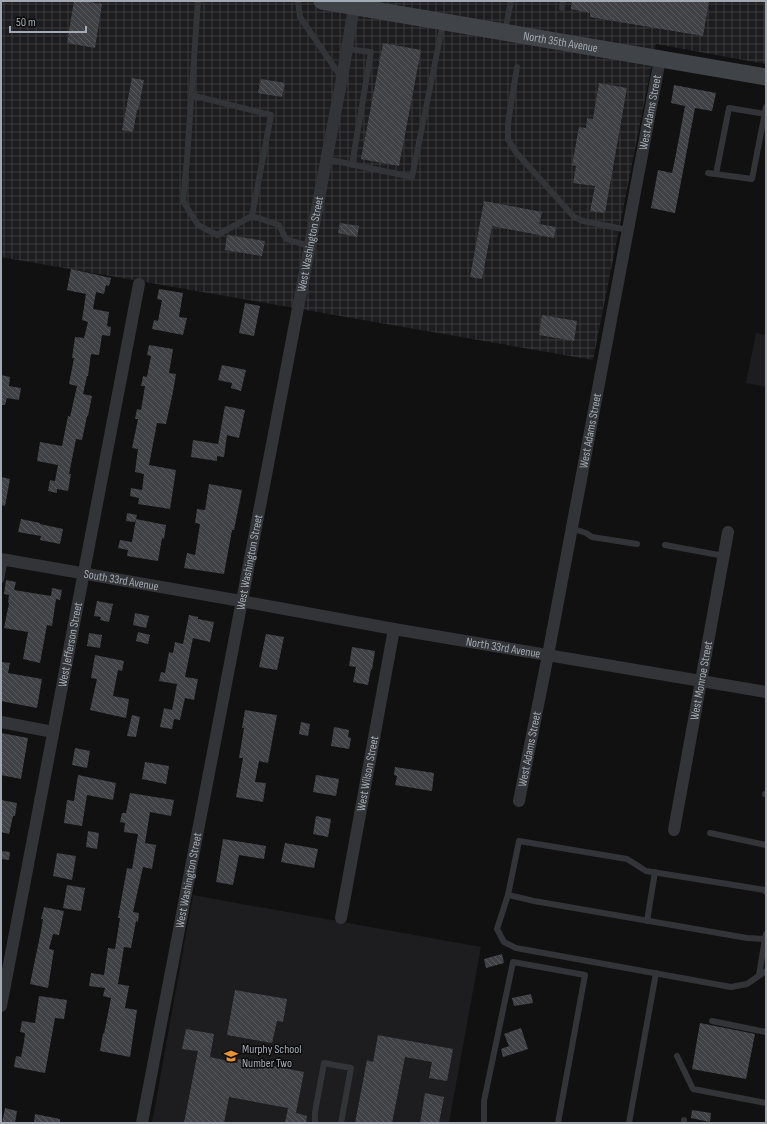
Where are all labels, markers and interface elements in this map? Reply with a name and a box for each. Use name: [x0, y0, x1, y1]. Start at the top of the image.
scale bar: [10, 8, 86, 34]
text: 50 m: [16, 15, 36, 30]
street label: North 35th Avenue: [522, 28, 599, 56]
street label: West Adams Street: [636, 73, 664, 151]
street label: West Washington Street: [294, 195, 327, 293]
street label: West Adams Street: [576, 392, 605, 470]
street label: West Washington Street: [233, 513, 266, 611]
street label: South 33rd Avenue: [83, 566, 160, 594]
street label: West Jefferson Street: [55, 601, 86, 688]
street label: North 33rd Avenue: [465, 634, 542, 661]
street label: West Monroe Street: [687, 639, 716, 721]
street label: West Adams Street: [515, 710, 544, 788]
street label: West Wilson Street: [353, 734, 382, 812]
street label: West Washington Street: [172, 831, 205, 929]
place label: Murphy School Number Two: [242, 1042, 301, 1071]
school or university icon: Murphy School Number Two: [223, 1048, 239, 1064]

